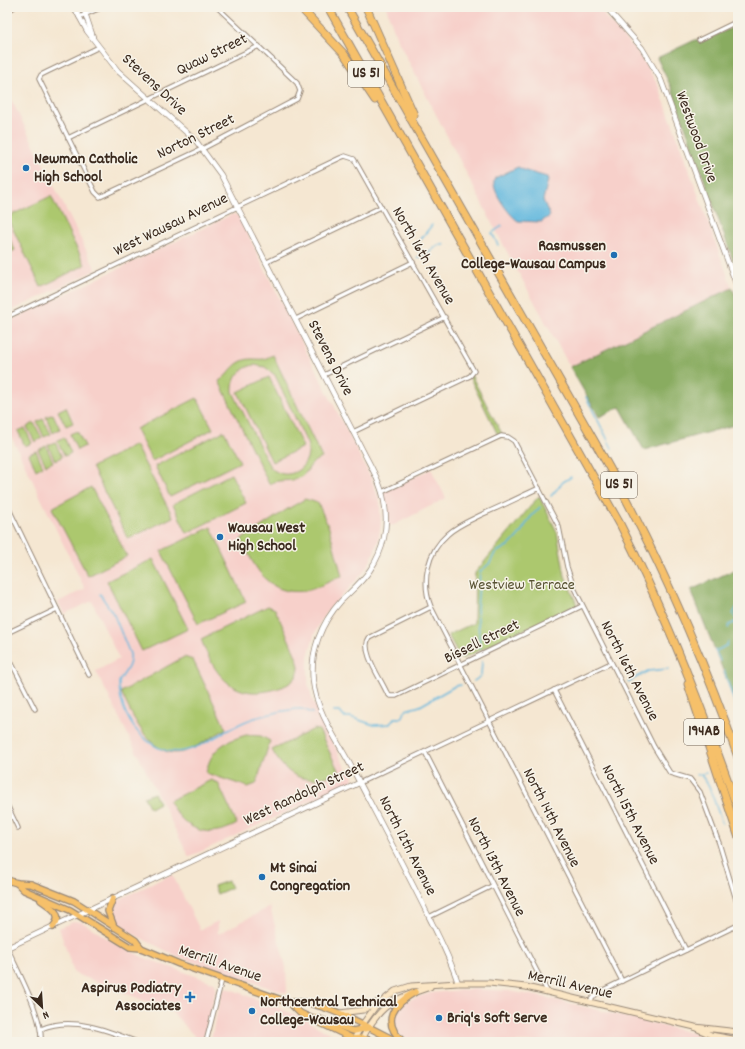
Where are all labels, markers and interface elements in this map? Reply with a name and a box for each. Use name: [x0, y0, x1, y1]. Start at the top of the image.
street label: Quaw Street: [173, 28, 252, 82]
street label: Stevens Drive: [116, 49, 192, 121]
road number: US 51: [348, 61, 384, 87]
street label: Westwood Drive: [669, 88, 723, 186]
street label: Norton Street: [153, 108, 239, 166]
place label: Newman Catholic High School: [34, 148, 138, 189]
marker: Newman Catholic High School: [21, 163, 31, 173]
street label: West Wausau Avenue: [110, 187, 232, 263]
street label: North 16th Avenue: [386, 203, 460, 309]
place label: Rasmussen College-Wausau Campus: [461, 235, 606, 276]
marker: Rasmussen College-Wausau Campus: [609, 250, 619, 260]
street label: Stevens Drive: [301, 316, 359, 400]
road number: US 51: [601, 472, 637, 498]
place label: Wausau West High School: [228, 517, 305, 558]
marker: Wausau West High School: [215, 532, 225, 542]
park label: Westview Terrace: [469, 574, 575, 597]
street label: Bissell Street: [440, 614, 524, 670]
street label: North 16th Avenue: [594, 617, 664, 725]
road number: 194AB: [684, 719, 724, 745]
street label: West Randolph Street: [240, 756, 368, 832]
street label: North 15th Avenue: [595, 761, 665, 869]
street label: North 14th Avenue: [516, 764, 586, 872]
street label: North 12th Avenue: [372, 792, 442, 900]
street label: North 13th Avenue: [461, 813, 531, 921]
place label: Mt Sinai Congregation: [270, 857, 350, 898]
marker: Mt Sinai Congregation: [257, 872, 267, 882]
street label: Merrill Avenue: [175, 939, 265, 989]
street label: Merrill Avenue: [525, 964, 615, 1006]
place label: Aspirus Podiatry Associates: [81, 977, 183, 1018]
north arrow: [22, 987, 62, 1027]
marker: Aspirus Podiatry Associates: [184, 991, 196, 1003]
place label: Northcentral Technical College-Wausau: [260, 991, 397, 1032]
text: N: [39, 1006, 51, 1023]
marker: Northcentral Technical College-Wausau: [247, 1006, 257, 1016]
place label: Briq's Soft Serve: [447, 1007, 547, 1030]
marker: Briq's Soft Serve: [434, 1013, 444, 1023]

